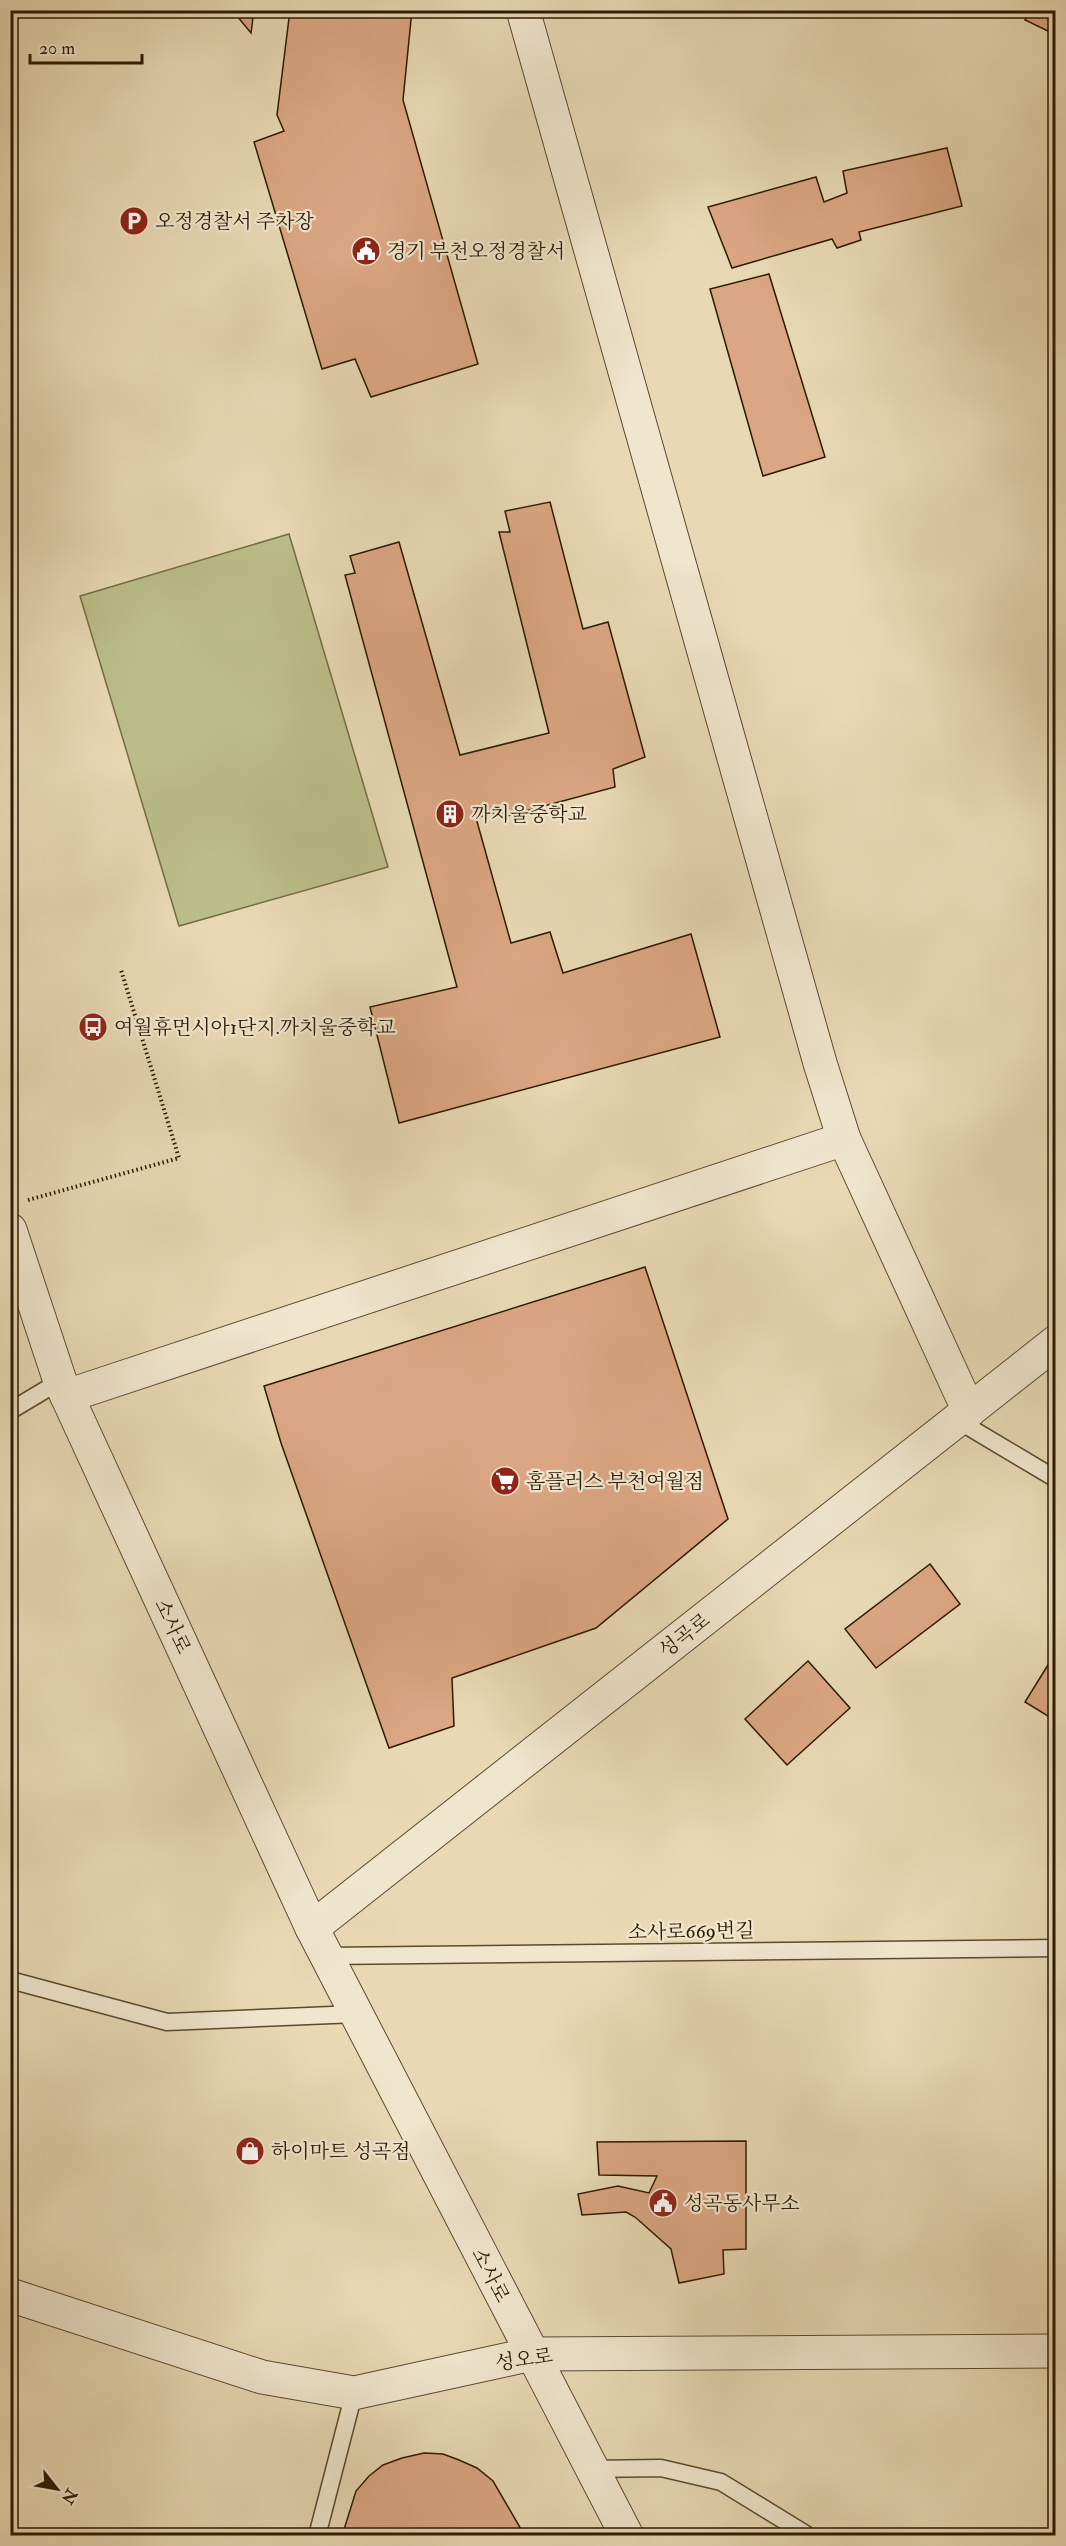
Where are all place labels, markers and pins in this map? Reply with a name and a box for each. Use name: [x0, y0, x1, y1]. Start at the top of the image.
parking icon: 오정경찰서 주차장: [118, 205, 150, 237]
place label: 오정경찰서 주차장: [155, 209, 314, 234]
public building icon: 경기 부천오정경찰서: [350, 235, 382, 267]
place label: 경기 부천오정경찰서: [387, 239, 565, 264]
building icon: 까치울중학교: [434, 798, 466, 830]
place label: 까치울중학교: [471, 802, 588, 827]
bus stop icon: 여월휴먼시아1단지.까치울중학교: [77, 1011, 109, 1043]
place label: 여월휴먼시아1단지.까치울중학교: [114, 1015, 396, 1040]
supermarket icon: 홈플러스 부천여월점: [489, 1465, 521, 1497]
place label: 홈플러스 부천여월점: [526, 1469, 704, 1494]
shop icon: 하이마트 성곡점: [234, 2135, 266, 2167]
place label: 하이마트 성곡점: [271, 2139, 410, 2164]
public building icon: 성곡동사무소: [647, 2187, 679, 2219]
place label: 성곡동사무소: [684, 2191, 800, 2216]

